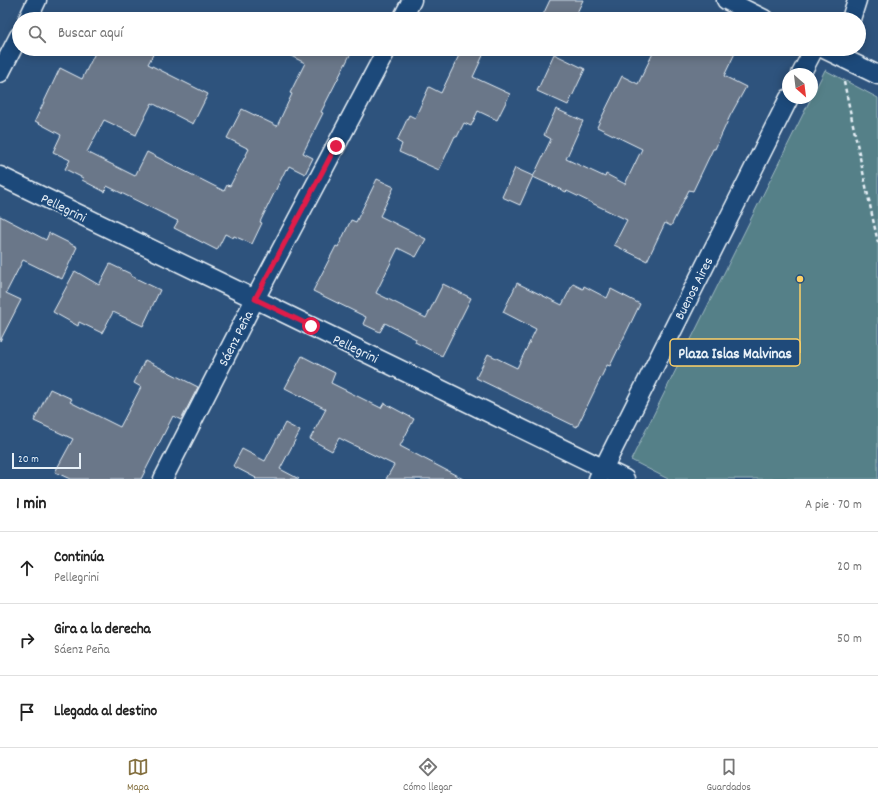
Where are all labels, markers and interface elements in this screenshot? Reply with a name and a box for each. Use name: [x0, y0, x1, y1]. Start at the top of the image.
search box: [12, 12, 866, 56]
icon: search: [26, 23, 48, 45]
text: Buscar aquí: [58, 23, 123, 45]
north arrow: [782, 68, 818, 104]
route end: [327, 137, 345, 155]
street label: Pellegrini: [37, 189, 90, 229]
street label: Buenos Aires: [670, 254, 719, 324]
street label: Sáenz Peña: [214, 307, 259, 370]
route start: [302, 317, 320, 335]
street label: Pellegrini: [329, 330, 382, 370]
callout: Plaza Islas Malvinas: [670, 339, 800, 366]
text: Plaza Islas Malvinas: [678, 344, 792, 366]
scale bar: [12, 451, 81, 470]
text: 20 m: [18, 452, 39, 468]
text: 1 min: [16, 493, 46, 517]
text: A pie · 70 m: [805, 496, 862, 515]
text: Continúa: [54, 547, 104, 569]
icon: ahead: [16, 557, 38, 579]
text: 20 m: [837, 558, 862, 577]
text: Pellegrini: [54, 569, 99, 588]
text: Gira a la derecha: [54, 619, 151, 641]
icon: right: [16, 629, 38, 651]
text: 50 m: [837, 630, 862, 649]
text: Sáenz Peña: [54, 641, 110, 660]
icon: arrive: [16, 701, 38, 723]
text: Llegada al destino: [54, 701, 157, 723]
tab: Mapa: [127, 756, 149, 796]
tab: Cómo llegar: [403, 756, 452, 796]
tab: Guardados: [706, 756, 751, 796]

